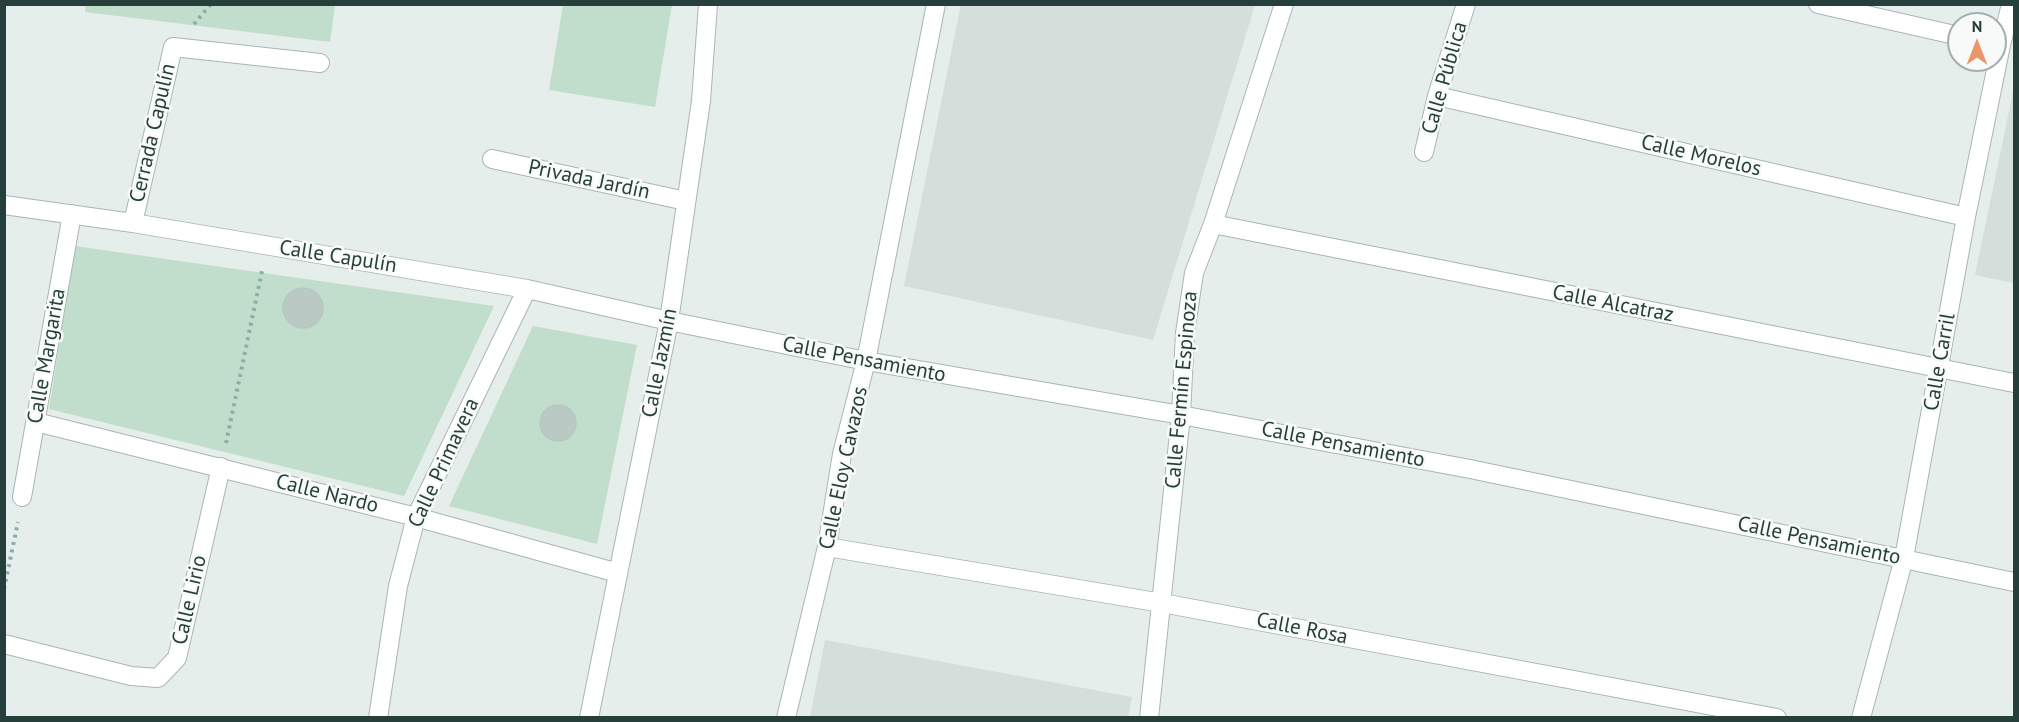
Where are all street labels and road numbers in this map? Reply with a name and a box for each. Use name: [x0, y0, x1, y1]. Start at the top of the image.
street label: Calle Pública: [1417, 19, 1473, 137]
street label: Cerrada Capulín: [125, 61, 181, 205]
street label: Calle Morelos: [1638, 130, 1764, 182]
street label: Privada Jardín: [526, 155, 652, 205]
street label: Calle Capulín: [277, 235, 399, 279]
street label: Calle Alcatraz: [1550, 280, 1676, 328]
street label: Calle Margarita: [23, 286, 71, 426]
street label: Calle Fermín Espinoza: [1161, 290, 1203, 490]
street label: Calle Jazmín: [637, 306, 683, 420]
street label: Calle Carril: [1919, 311, 1961, 413]
street label: Calle Pensamiento: [780, 332, 948, 388]
street label: Calle Eloy Cavazos: [814, 384, 874, 552]
street label: Calle Primavera: [403, 394, 485, 532]
street label: Calle Pensamiento: [1259, 417, 1427, 473]
street label: Calle Nardo: [273, 469, 381, 519]
street label: Calle Pensamiento: [1735, 511, 1903, 571]
street label: Calle Lirio: [167, 553, 213, 647]
street label: Calle Rosa: [1254, 608, 1350, 650]

